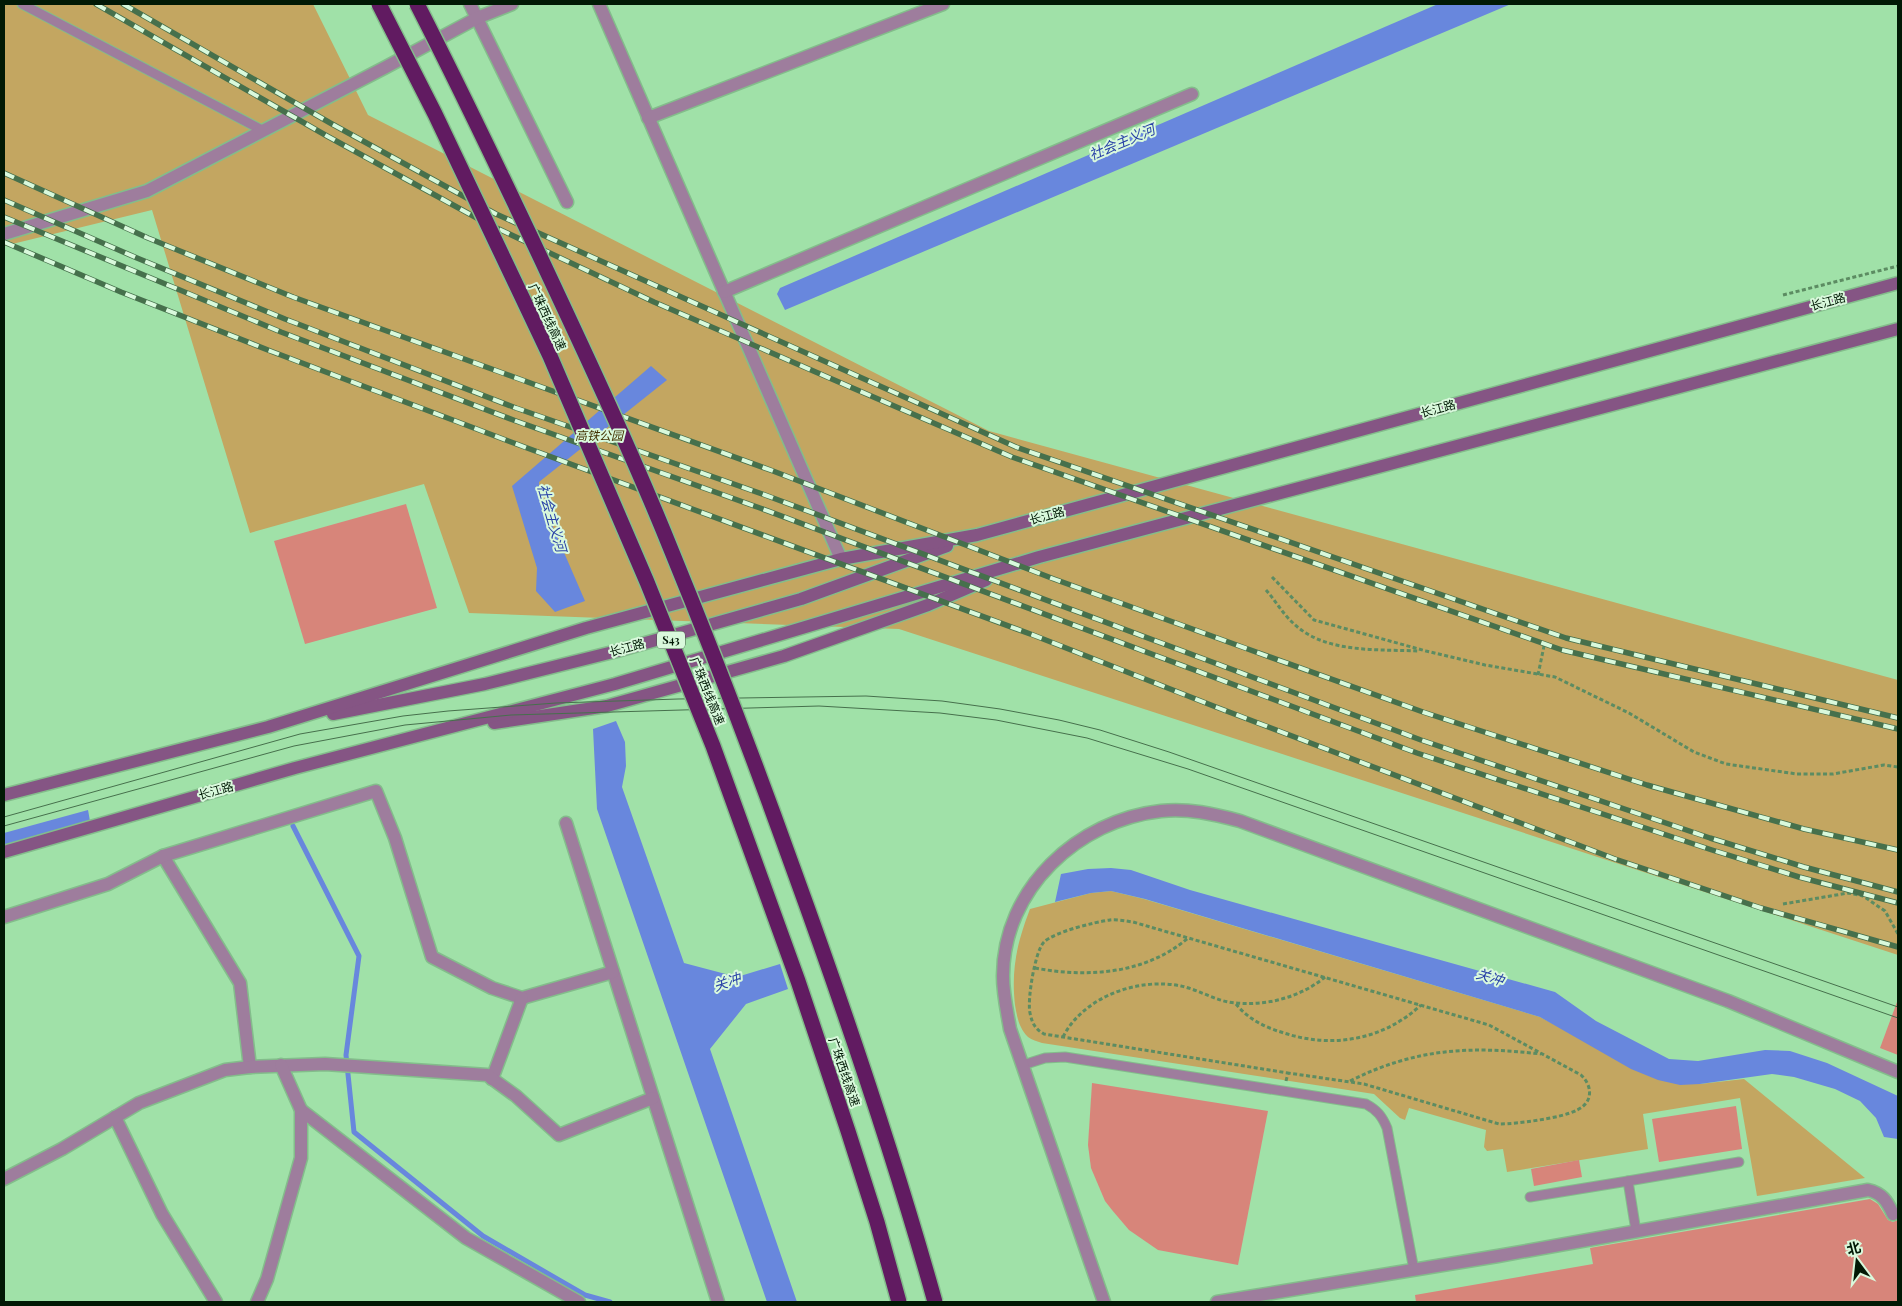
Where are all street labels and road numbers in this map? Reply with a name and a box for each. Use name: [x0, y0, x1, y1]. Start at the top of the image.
street label: 广珠西线高速: [525, 281, 570, 353]
street label: 长江路: [1808, 289, 1847, 313]
street label: 长江路: [1418, 396, 1457, 420]
street label: 长江路: [1027, 503, 1066, 527]
road number: S43: [657, 632, 685, 648]
street label: 长江路: [607, 635, 646, 659]
street label: 广珠西线高速: [687, 654, 729, 727]
street label: 长江路: [196, 777, 235, 803]
street label: 广珠西线高速: [826, 1035, 864, 1108]

